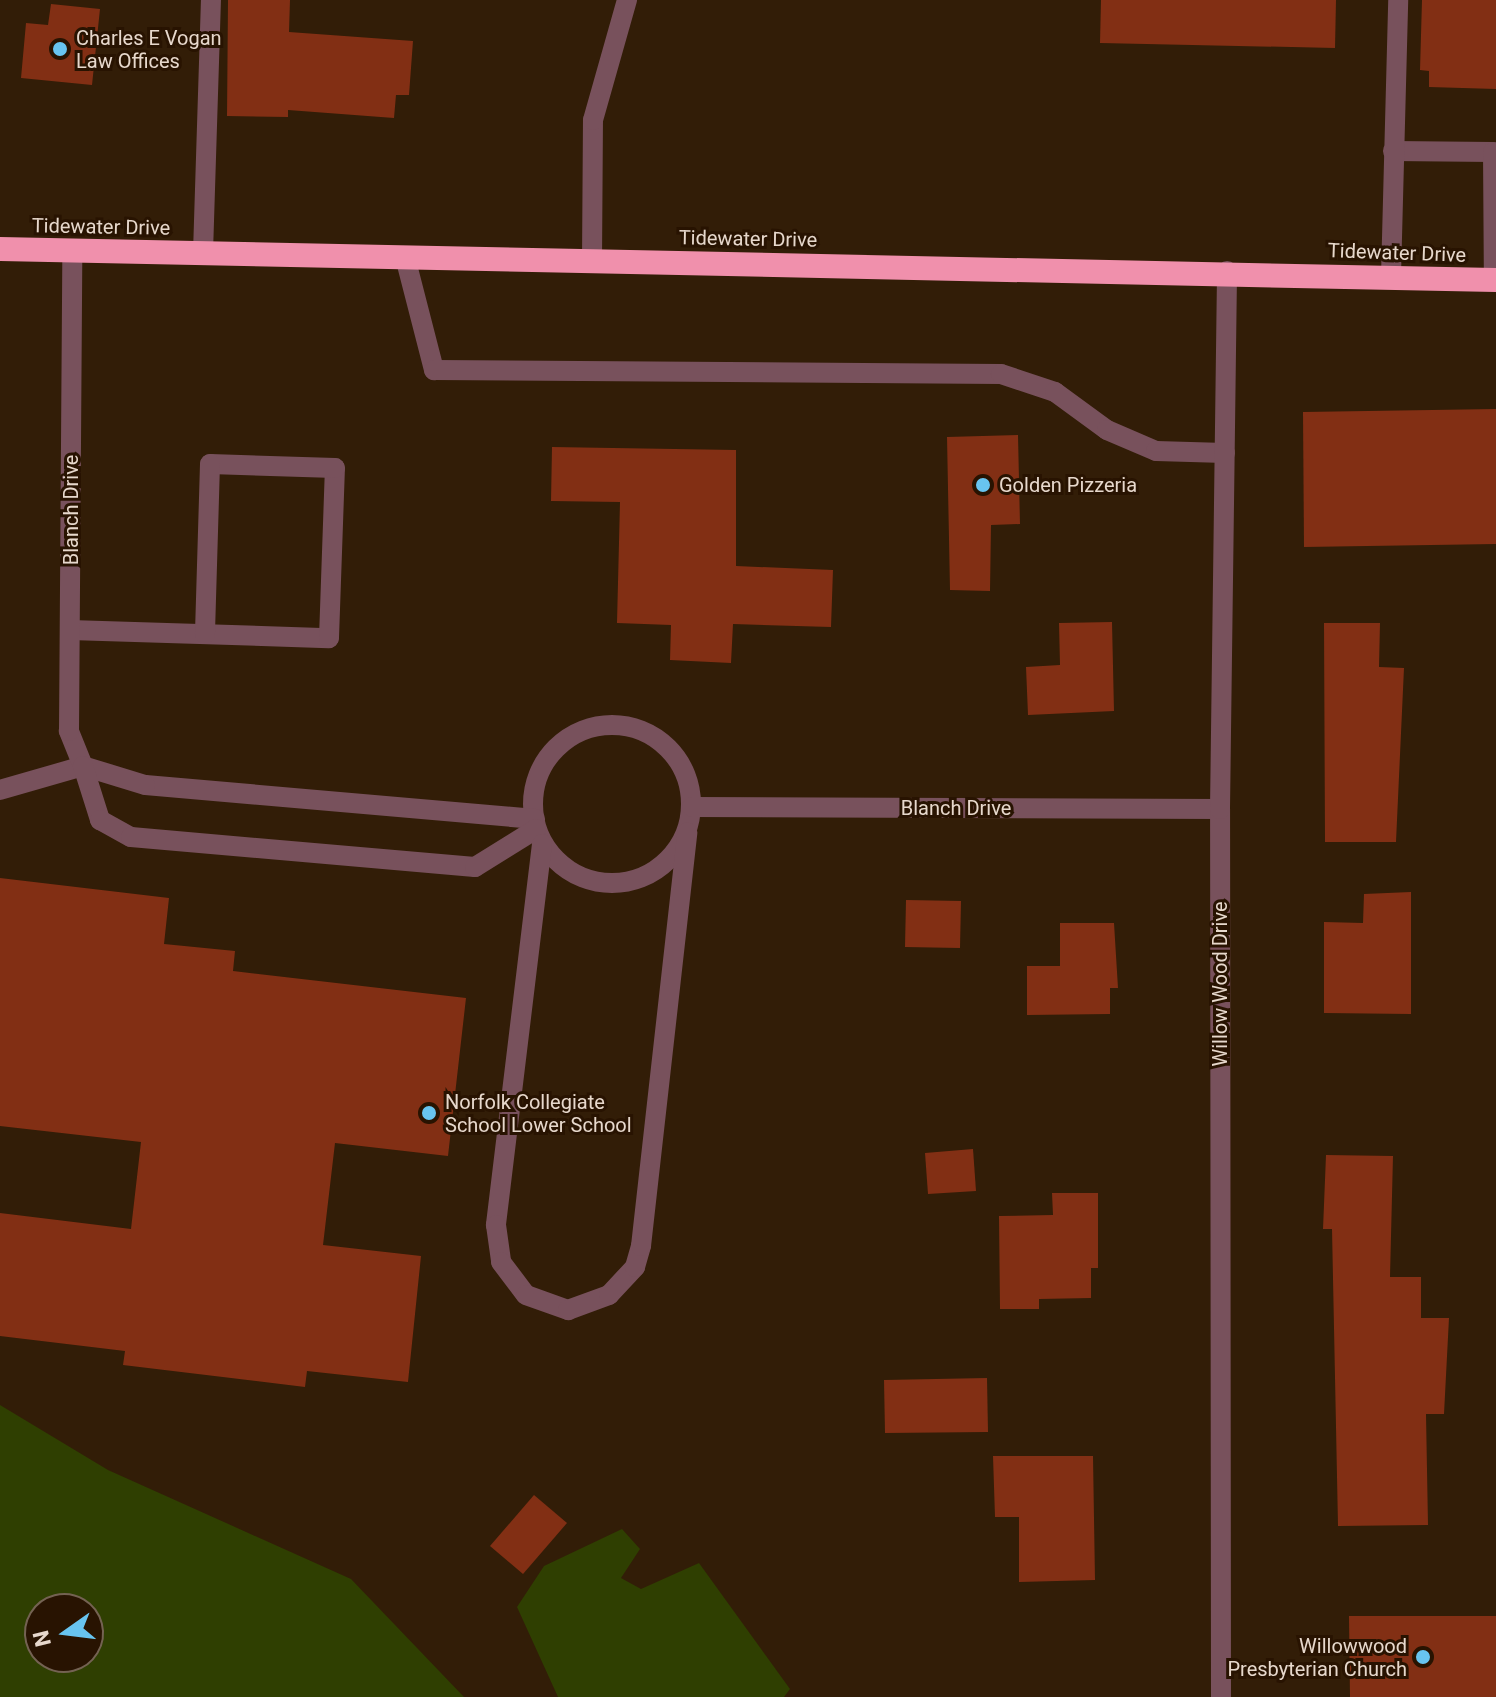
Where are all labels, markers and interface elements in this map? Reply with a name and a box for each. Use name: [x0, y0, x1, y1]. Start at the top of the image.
place label: Charles E Vogan Law Offices: [76, 26, 222, 73]
marker: Charles E Vogan Law Offices: [51, 40, 69, 58]
street label: Tidewater Drive: [32, 214, 170, 240]
street label: Tidewater Drive: [679, 226, 817, 252]
street label: Tidewater Drive: [1327, 239, 1467, 267]
street label: Blanch Drive: [59, 455, 83, 565]
place label: Golden Pizzeria: [999, 473, 1137, 497]
marker: Golden Pizzeria: [974, 476, 992, 494]
street label: Blanch Drive: [901, 796, 1011, 820]
street label: Willow Wood Drive: [1208, 901, 1232, 1067]
place label: Norfolk Collegiate School Lower School: [445, 1090, 632, 1137]
marker: Norfolk Collegiate School Lower School: [420, 1104, 438, 1122]
north arrow: [24, 1593, 104, 1673]
text: N: [28, 1628, 56, 1649]
place label: Willowwood Presbyterian Church: [1227, 1634, 1407, 1681]
marker: Willowwood Presbyterian Church: [1414, 1648, 1432, 1666]

